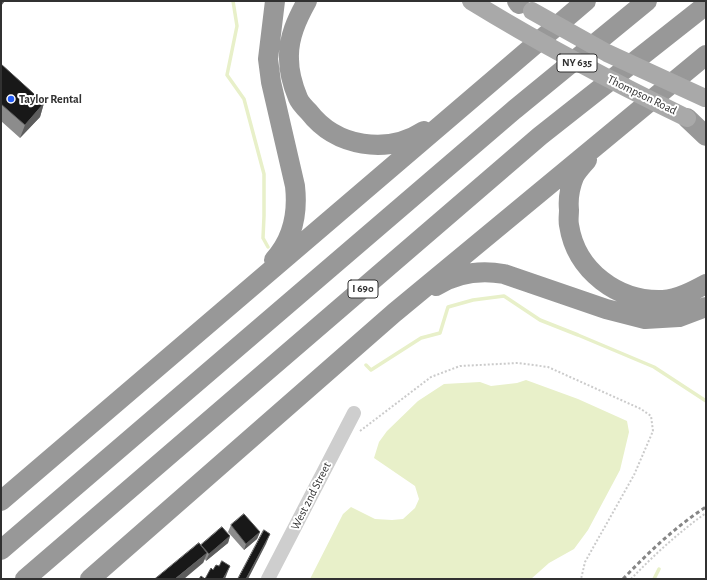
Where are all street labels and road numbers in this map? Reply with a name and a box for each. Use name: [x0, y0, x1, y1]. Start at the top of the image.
road number: NY 635: [557, 54, 597, 72]
street label: Thompson Road: [605, 72, 679, 118]
road number: I 690: [348, 280, 378, 298]
street label: West 2nd Street: [288, 460, 334, 532]

